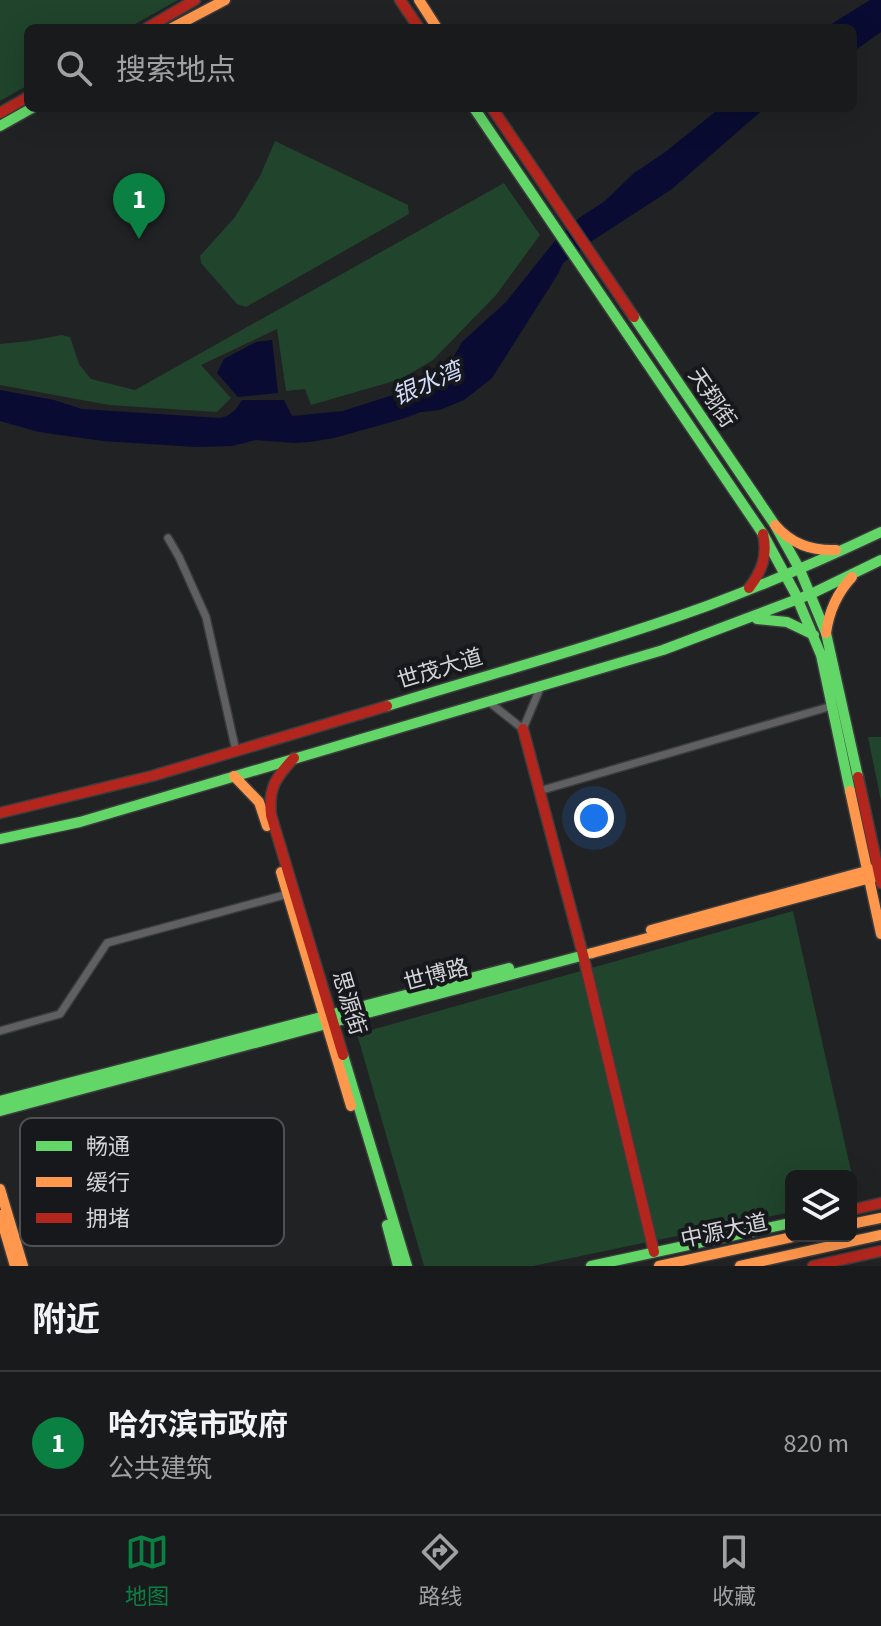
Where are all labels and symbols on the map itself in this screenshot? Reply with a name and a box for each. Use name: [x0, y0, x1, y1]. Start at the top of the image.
pin: 1: [113, 173, 165, 239]
water label: 银水湾: [387, 352, 471, 414]
street label: 天翔街: [680, 362, 744, 434]
street label: 世茂大道: [393, 641, 487, 697]
your location: [574, 798, 614, 838]
street label: 世博路: [400, 951, 472, 999]
street label: 思源街: [324, 967, 374, 1039]
legend: [20, 1118, 284, 1246]
text: 畅通: [86, 1131, 130, 1163]
text: 缓行: [86, 1167, 130, 1199]
text: 拥堵: [86, 1203, 130, 1235]
street label: 中源大道: [678, 1206, 770, 1256]

